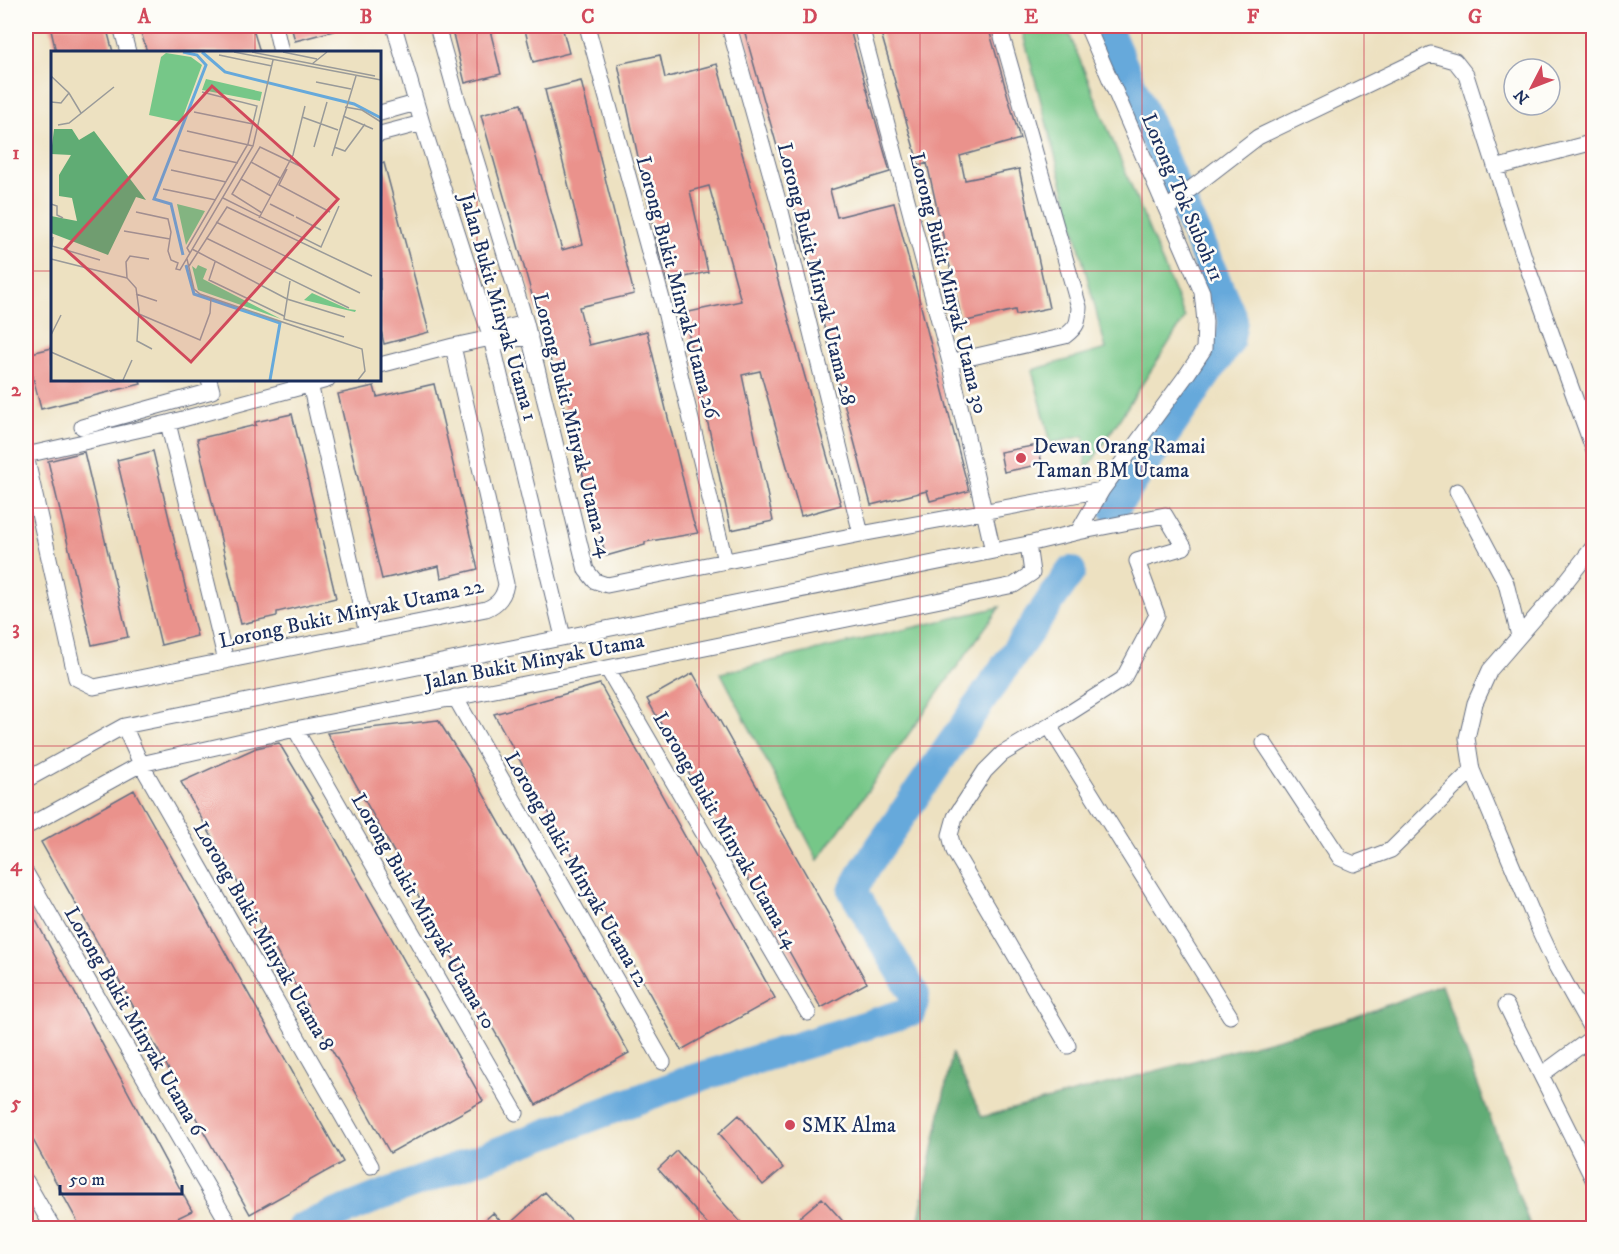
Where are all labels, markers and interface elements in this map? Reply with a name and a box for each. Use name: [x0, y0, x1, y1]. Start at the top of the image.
text: A: [137, 5, 152, 30]
text: B: [360, 5, 372, 30]
text: C: [581, 5, 595, 30]
text: D: [803, 5, 818, 30]
text: E: [1024, 5, 1038, 30]
text: F: [1247, 5, 1260, 30]
text: G: [1468, 5, 1482, 30]
inset map: [51, 51, 381, 381]
north arrow: [1502, 57, 1562, 117]
text: N: [1510, 85, 1533, 108]
street label: Lorong Tok Suboh 11: [1135, 110, 1229, 285]
street label: Lorong Bukit Minyak Utama 28: [771, 140, 861, 408]
text: 1: [12, 141, 20, 166]
street label: Lorong Bukit Minyak Utama 30: [903, 150, 993, 417]
street label: Lorong Bukit Minyak Utama 26: [629, 153, 725, 422]
street label: Jalan Bukit Minyak Utama 1: [453, 189, 543, 424]
street label: Lorong Bukit Minyak Utama 24: [527, 290, 618, 561]
text: 2: [11, 378, 22, 403]
place label: Dewan Orang Ramai Taman BM Utama: [1033, 434, 1205, 484]
marker: Dewan Orang Ramai Taman BM Utama: [1014, 451, 1028, 465]
street label: Lorong Bukit Minyak Utama 22: [216, 573, 487, 655]
text: 3: [12, 616, 20, 641]
street label: Jalan Bukit Minyak Utama: [420, 628, 646, 696]
street label: Lorong Bukit Minyak Utama 14: [647, 707, 804, 954]
street label: Lorong Bukit Minyak Utama 12: [498, 747, 655, 992]
street label: Lorong Bukit Minyak Utama 10: [345, 789, 501, 1034]
street label: Lorong Bukit Minyak Utama 8: [187, 817, 339, 1056]
text: 4: [10, 853, 23, 878]
street label: Lorong Bukit Minyak Utama 6: [58, 902, 211, 1142]
text: 5: [10, 1091, 21, 1116]
place label: SMK Alma: [802, 1113, 896, 1139]
marker: SMK Alma: [783, 1118, 797, 1132]
scale bar: [60, 1158, 182, 1196]
text: 50 m: [69, 1169, 105, 1191]

